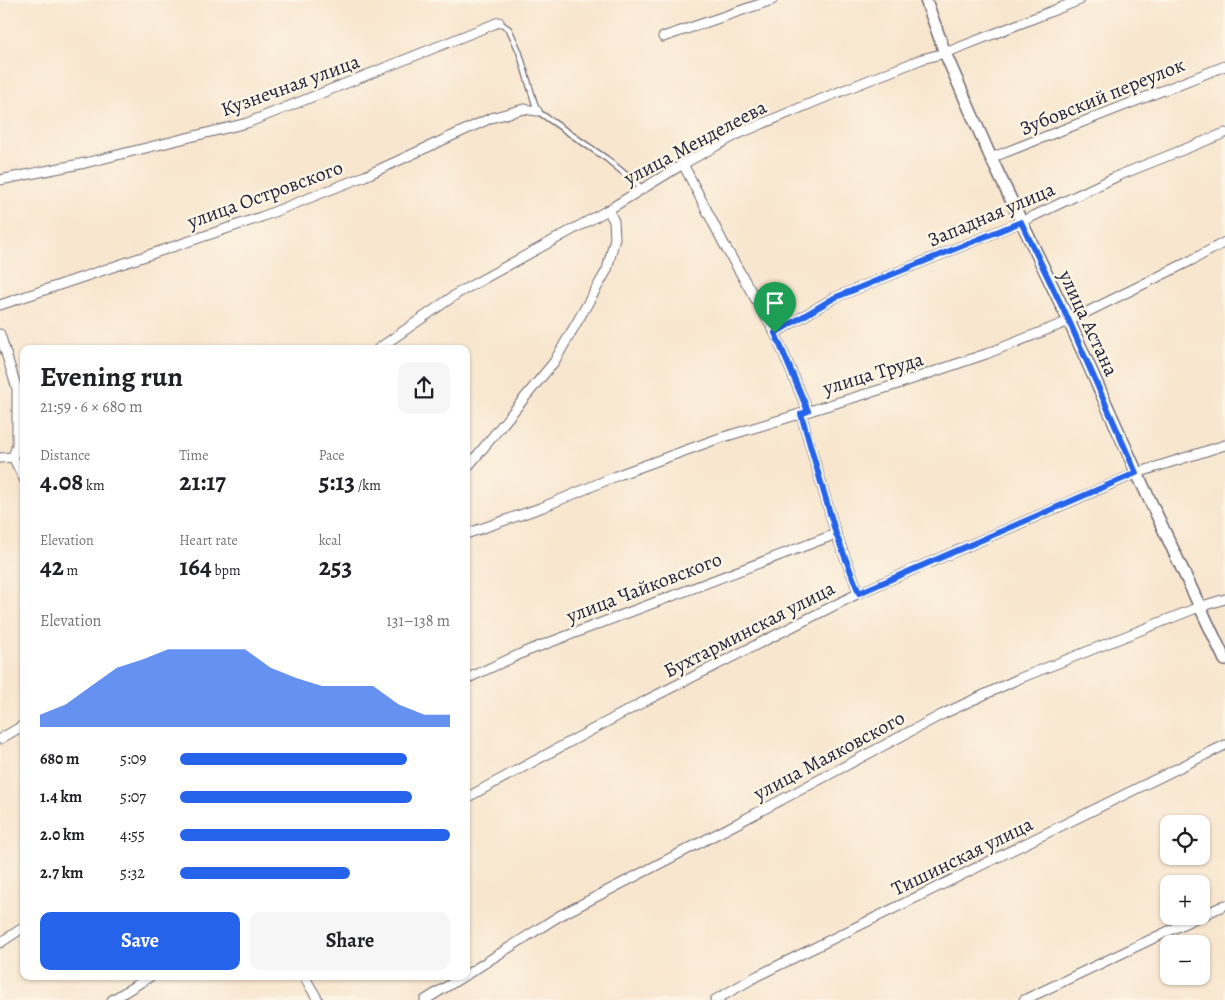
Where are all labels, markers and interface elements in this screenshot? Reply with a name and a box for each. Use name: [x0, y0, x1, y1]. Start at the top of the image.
street label: Кузнечная улица: [217, 48, 364, 123]
street label: Зубовский переулок: [1016, 51, 1189, 142]
street label: улица Менделеева: [618, 93, 772, 192]
street label: улица Островского: [183, 154, 347, 236]
street label: Западная улица: [923, 175, 1060, 253]
street label: улица Астана: [1052, 265, 1125, 381]
pin: [754, 282, 796, 333]
icon: arrive: [761, 289, 789, 317]
street label: улица Труда: [819, 345, 927, 402]
text: Evening run: [40, 358, 183, 396]
button: share: [398, 362, 450, 414]
text: 21:59 · 6 × 680 m: [40, 396, 143, 418]
text: Distance: [40, 446, 90, 465]
text: Time: [179, 446, 208, 465]
text: Pace: [319, 446, 345, 465]
text: 4.08: [40, 465, 83, 499]
text: 21:17: [179, 465, 226, 499]
text: 5:13: [319, 465, 355, 499]
text: km: [83, 476, 105, 495]
text: /km: [355, 476, 381, 495]
text: Elevation: [40, 531, 94, 550]
text: Heart rate: [179, 531, 238, 550]
text: kcal: [319, 531, 341, 550]
street label: улица Чайковского: [562, 545, 726, 630]
text: 42: [40, 550, 64, 584]
text: 164: [179, 550, 212, 584]
text: 253: [319, 550, 352, 584]
text: m: [64, 561, 78, 580]
text: bpm: [212, 561, 241, 580]
street label: Бухтарминская улица: [659, 574, 840, 684]
text: Elevation: [40, 610, 101, 632]
text: 131–138 m: [386, 610, 450, 632]
street label: улица Маяковского: [748, 704, 910, 807]
text: 680 m: [40, 748, 79, 770]
text: 5:09: [120, 748, 147, 770]
text: 1.4 km: [40, 786, 82, 808]
text: 5:07: [120, 786, 146, 808]
street label: Тишинская улица: [887, 810, 1038, 902]
map controls: [1160, 815, 1210, 985]
button: locate: [1160, 815, 1210, 865]
text: 2.0 km: [40, 824, 85, 846]
text: 4:55: [120, 824, 145, 846]
text: 2.7 km: [40, 862, 83, 884]
text: 5:32: [120, 862, 145, 884]
button: +: [1160, 875, 1210, 925]
button: Save: [40, 912, 240, 970]
button: Share: [250, 912, 450, 970]
button: −: [1160, 935, 1210, 985]

